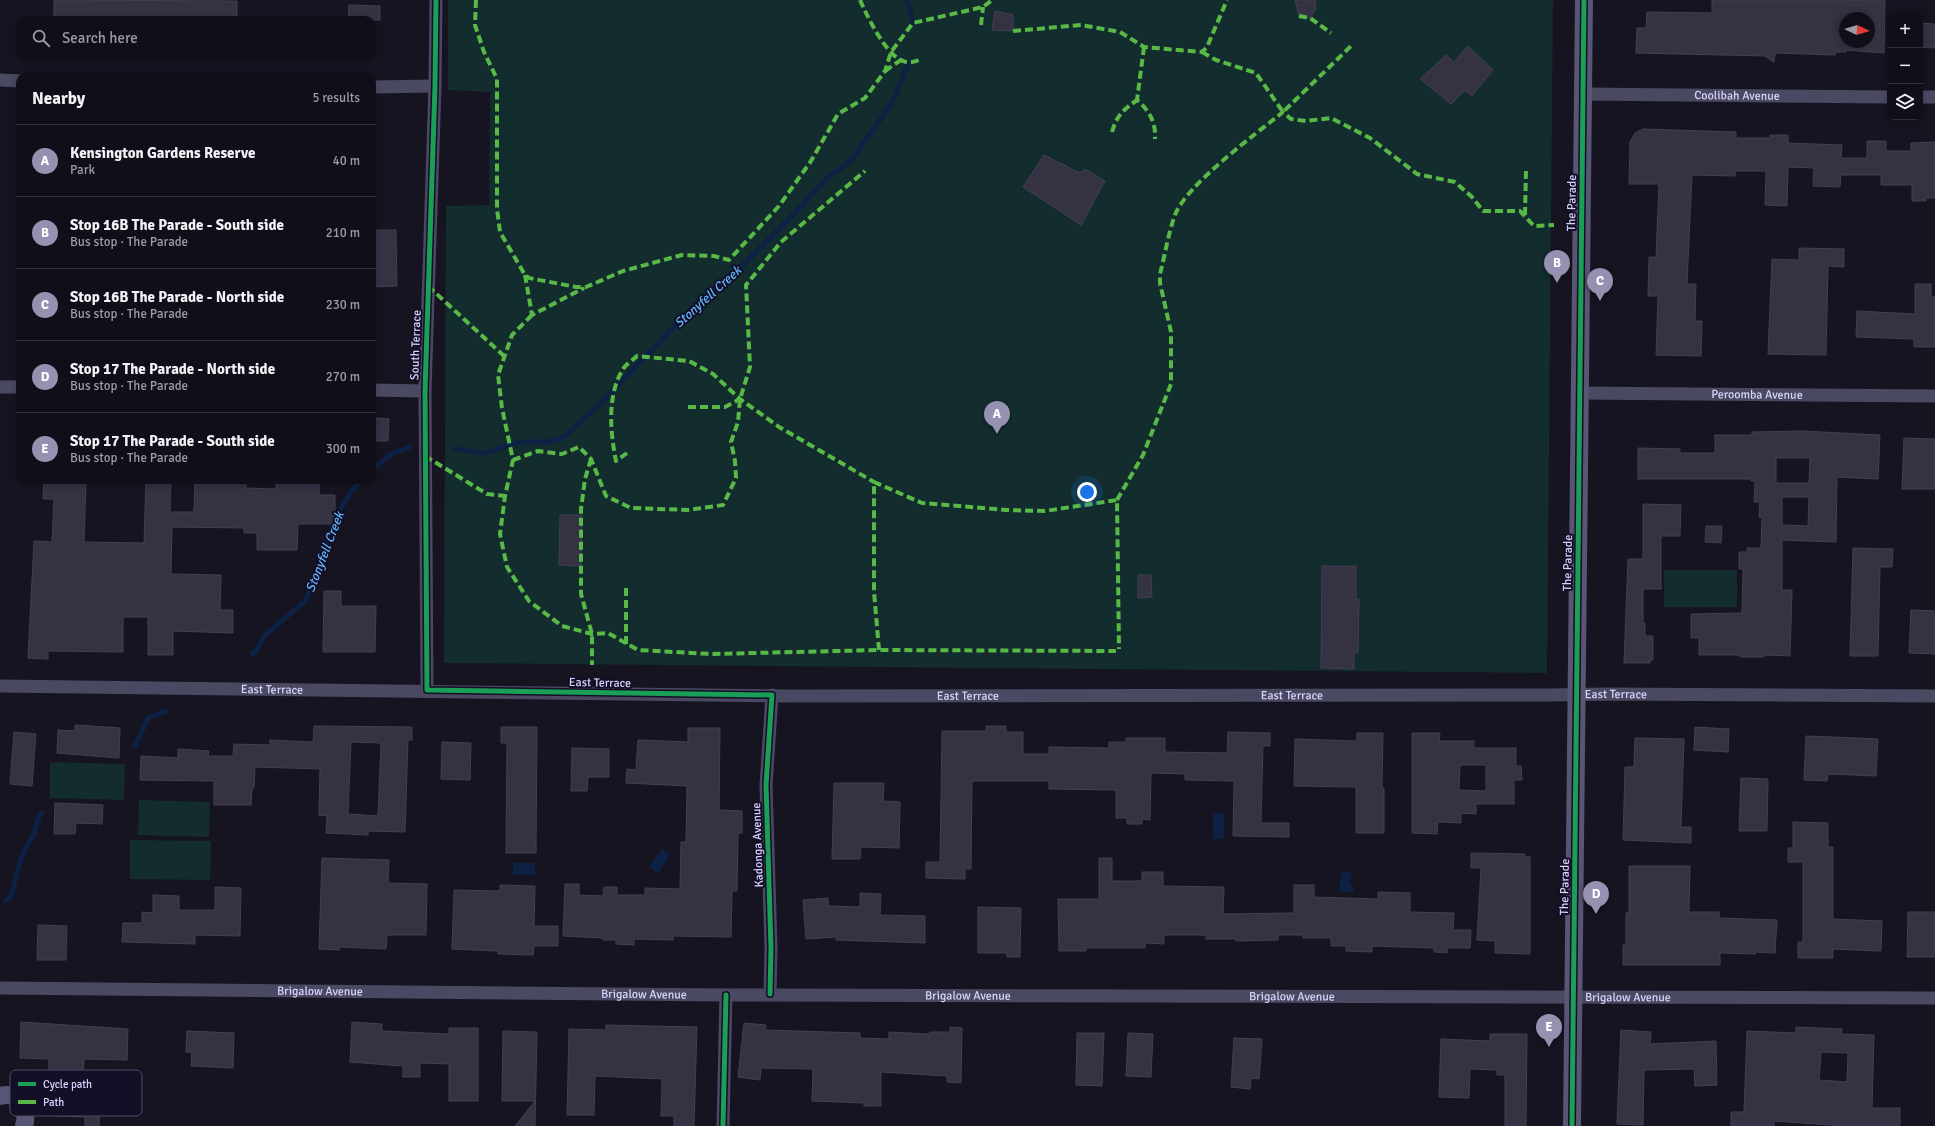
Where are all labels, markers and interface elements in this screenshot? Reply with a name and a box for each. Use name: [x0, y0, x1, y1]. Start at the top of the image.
north arrow: [1839, 12, 1875, 48]
map controls: [1887, 12, 1923, 120]
button: +: [1887, 12, 1923, 48]
search box: [16, 16, 376, 60]
icon: search: [30, 27, 52, 49]
text: Search here: [62, 29, 138, 47]
button: −: [1887, 48, 1923, 84]
button: layers: [1887, 84, 1923, 120]
text: Nearby: [32, 88, 85, 109]
street label: Coolibah Avenue: [1694, 88, 1780, 103]
text: 5 results: [312, 90, 360, 106]
text: Kensington Gardens Reserve: [70, 144, 256, 162]
text: A: [41, 153, 49, 169]
text: 40 m: [333, 153, 360, 169]
text: Park: [70, 162, 95, 178]
street label: The Parade: [1564, 175, 1580, 231]
text: Stop 16B The Parade - South side: [70, 216, 284, 234]
text: B: [41, 225, 49, 241]
text: 210 m: [326, 225, 360, 241]
text: Bus stop · The Parade: [70, 234, 188, 250]
pin: B: [1544, 250, 1570, 283]
water label: Stonyfell Creek: [671, 262, 746, 331]
pin: C: [1587, 268, 1613, 301]
text: Stop 16B The Parade - North side: [70, 288, 284, 306]
text: C: [41, 297, 49, 313]
text: 230 m: [326, 297, 360, 313]
text: Bus stop · The Parade: [70, 306, 188, 322]
street label: South Terrace: [407, 310, 425, 380]
text: Stop 17 The Parade - North side: [70, 360, 275, 378]
text: D: [41, 369, 49, 385]
text: 270 m: [326, 369, 360, 385]
text: Bus stop · The Parade: [70, 378, 188, 394]
street label: Peroomba Avenue: [1711, 387, 1803, 402]
pin: A: [984, 401, 1010, 434]
text: Stop 17 The Parade - South side: [70, 432, 275, 450]
text: E: [41, 441, 49, 457]
text: 300 m: [326, 441, 360, 457]
text: Bus stop · The Parade: [70, 450, 188, 466]
your location: [1077, 482, 1097, 502]
water label: Stonyfell Creek: [302, 508, 348, 594]
street label: The Parade: [1560, 535, 1576, 591]
street label: East Terrace: [569, 675, 631, 691]
street label: East Terrace: [241, 682, 303, 697]
street label: East Terrace: [1585, 686, 1647, 702]
street label: East Terrace: [937, 688, 999, 703]
street label: East Terrace: [1261, 688, 1323, 703]
street label: Kadonga Avenue: [749, 802, 767, 888]
street label: The Parade: [1557, 859, 1573, 915]
pin: D: [1583, 881, 1609, 914]
street label: Brigalow Avenue: [277, 983, 363, 999]
street label: Brigalow Avenue: [601, 986, 687, 1002]
street label: Brigalow Avenue: [925, 988, 1011, 1003]
street label: Brigalow Avenue: [1249, 989, 1335, 1004]
street label: Brigalow Avenue: [1585, 990, 1671, 1005]
pin: E: [1536, 1014, 1562, 1047]
legend: [10, 1070, 142, 1116]
text: Cycle path: [43, 1078, 92, 1091]
text: Path: [43, 1096, 64, 1109]

